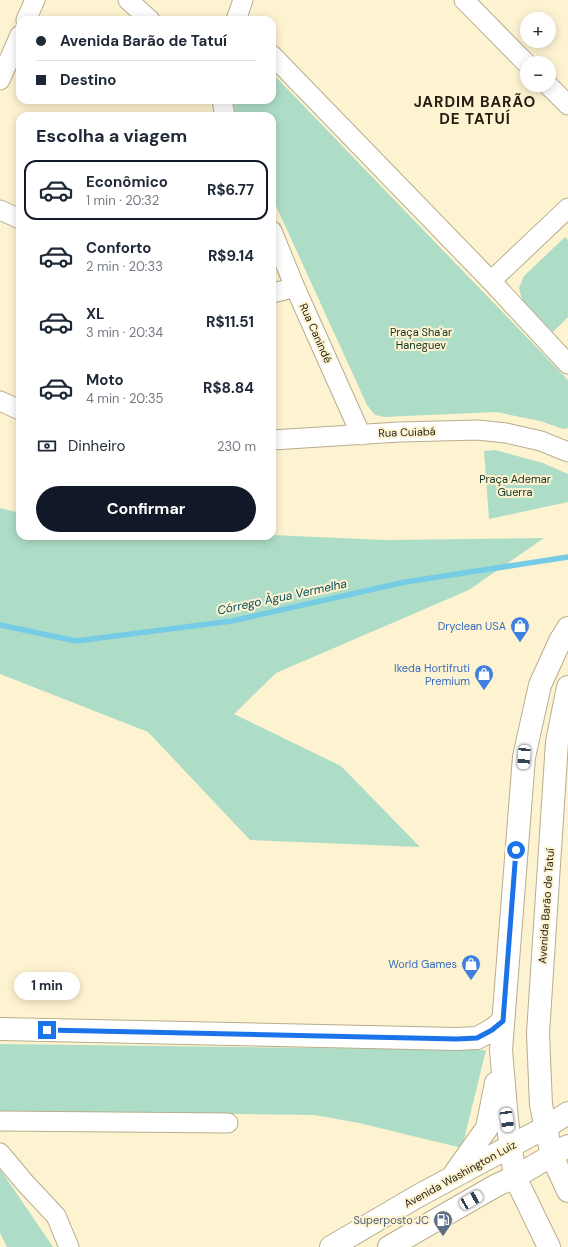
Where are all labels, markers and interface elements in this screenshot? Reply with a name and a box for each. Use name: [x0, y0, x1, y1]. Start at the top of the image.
map controls: [520, 12, 556, 92]
button: +: [520, 12, 556, 48]
text: Avenida Barão de Tatuí: [60, 31, 227, 51]
button: −: [520, 56, 556, 92]
text: Destino: [60, 70, 116, 90]
district label: JARDIM BARÃO DE TATUÍ: [414, 92, 536, 129]
text: Escolha a viagem: [36, 124, 187, 148]
icon: car: [38, 172, 74, 208]
text: Econômico: [86, 172, 168, 192]
text: R$6.77: [207, 180, 254, 200]
text: 1 min · 20:32: [86, 192, 159, 209]
icon: car: [38, 238, 74, 274]
text: Conforto: [86, 238, 151, 258]
text: R$9.14: [208, 246, 254, 266]
text: 2 min · 20:33: [86, 258, 163, 275]
street label: Rua Canindé: [297, 301, 335, 365]
icon: car: [38, 304, 74, 340]
text: XL: [86, 304, 104, 324]
text: R$11.51: [206, 312, 254, 332]
text: 3 min · 20:34: [86, 324, 163, 341]
park label: Praça Sha'ar Haneguev: [390, 325, 452, 352]
icon: car: [38, 370, 74, 406]
text: Moto: [86, 370, 124, 390]
text: R$8.84: [203, 378, 254, 398]
text: 4 min · 20:35: [86, 390, 164, 407]
street label: Rua Cuiabá: [378, 424, 436, 440]
icon: cash: [36, 435, 58, 457]
text: Dinheiro: [68, 436, 125, 456]
text: 230 m: [217, 438, 256, 455]
park label: Praça Ademar Guerra: [479, 472, 551, 499]
button: Confirmar: [36, 486, 256, 532]
water label: Córrego Àgua Vermelha: [216, 575, 349, 619]
shop icon: Dryclean USA: [509, 615, 531, 643]
place label: Dryclean USA: [438, 619, 506, 633]
place label: Ikeda Hortifruti Premium: [394, 661, 470, 688]
shop icon: Ikeda Hortifruti Premium: [473, 663, 495, 691]
car: [517, 745, 531, 769]
route start: [507, 841, 525, 859]
street label: Avenida Barão de Tatuí: [535, 847, 557, 964]
shop icon: World Games: [460, 953, 482, 981]
place label: World Games: [388, 957, 457, 971]
callout: 1 min: [14, 972, 80, 1000]
text: 1 min: [31, 977, 63, 994]
route end: [38, 1021, 56, 1039]
car: [499, 1107, 515, 1133]
street label: Avenida Washington Luiz: [401, 1137, 519, 1211]
car: [458, 1189, 484, 1211]
fuel station icon: Superposto JC: [432, 1209, 454, 1237]
place label: Superposto JC: [353, 1213, 429, 1227]

